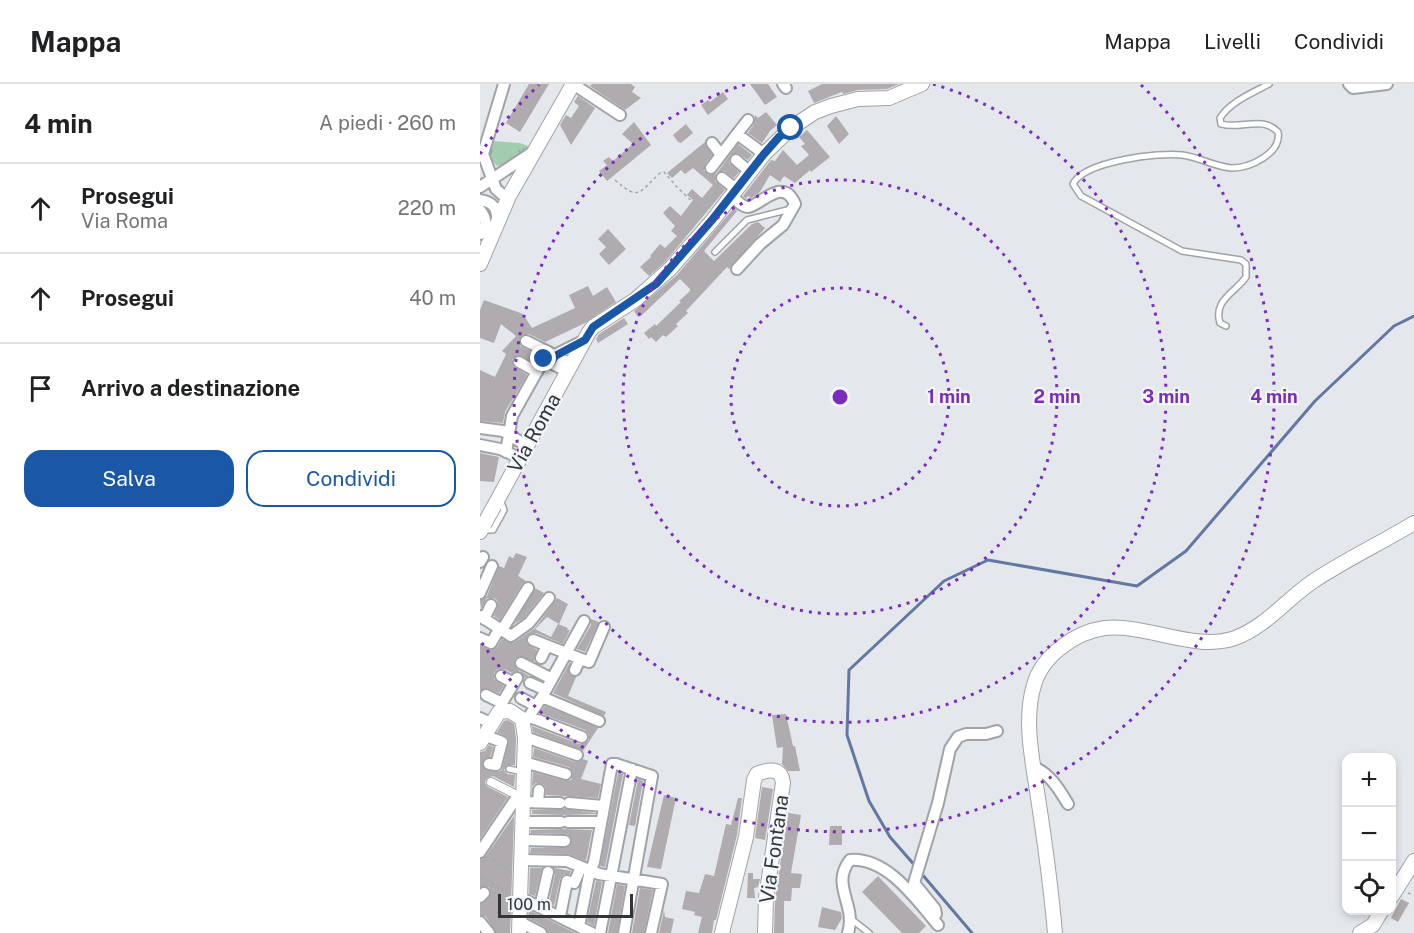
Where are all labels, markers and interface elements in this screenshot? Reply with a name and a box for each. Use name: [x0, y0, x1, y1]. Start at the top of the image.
text: Mappa: [30, 25, 121, 58]
text: Mappa: [1104, 29, 1171, 54]
text: Livelli: [1204, 29, 1261, 54]
text: Condividi: [1294, 29, 1384, 54]
text: 4 min: [24, 108, 93, 139]
text: A piedi · 260 m: [319, 111, 456, 135]
route start: [777, 114, 803, 140]
text: Prosegui: [81, 183, 174, 209]
icon: ahead: [24, 192, 57, 225]
text: 220 m: [398, 196, 456, 220]
text: Via Roma: [81, 209, 168, 233]
icon: ahead: [24, 282, 57, 315]
text: Prosegui: [81, 285, 174, 311]
text: 40 m: [409, 286, 456, 310]
route end: [530, 345, 556, 371]
icon: arrive: [24, 372, 57, 405]
text: Arrivo a destinazione: [81, 375, 300, 401]
text: 1 min: [927, 386, 971, 407]
text: 2 min: [1033, 386, 1081, 407]
text: 3 min: [1142, 386, 1190, 407]
text: 4 min: [1250, 386, 1298, 407]
centre of rings: [830, 387, 850, 407]
street label: Via Roma: [502, 389, 566, 477]
button: Salva: [24, 450, 234, 507]
button: Condividi: [246, 450, 456, 507]
map controls: [1342, 753, 1396, 915]
button: +: [1342, 753, 1396, 807]
street label: Via Fontana: [754, 793, 794, 905]
button: −: [1342, 807, 1396, 861]
button: locate: [1342, 861, 1396, 915]
scale bar: [498, 891, 633, 918]
text: 100 m: [507, 895, 551, 914]

